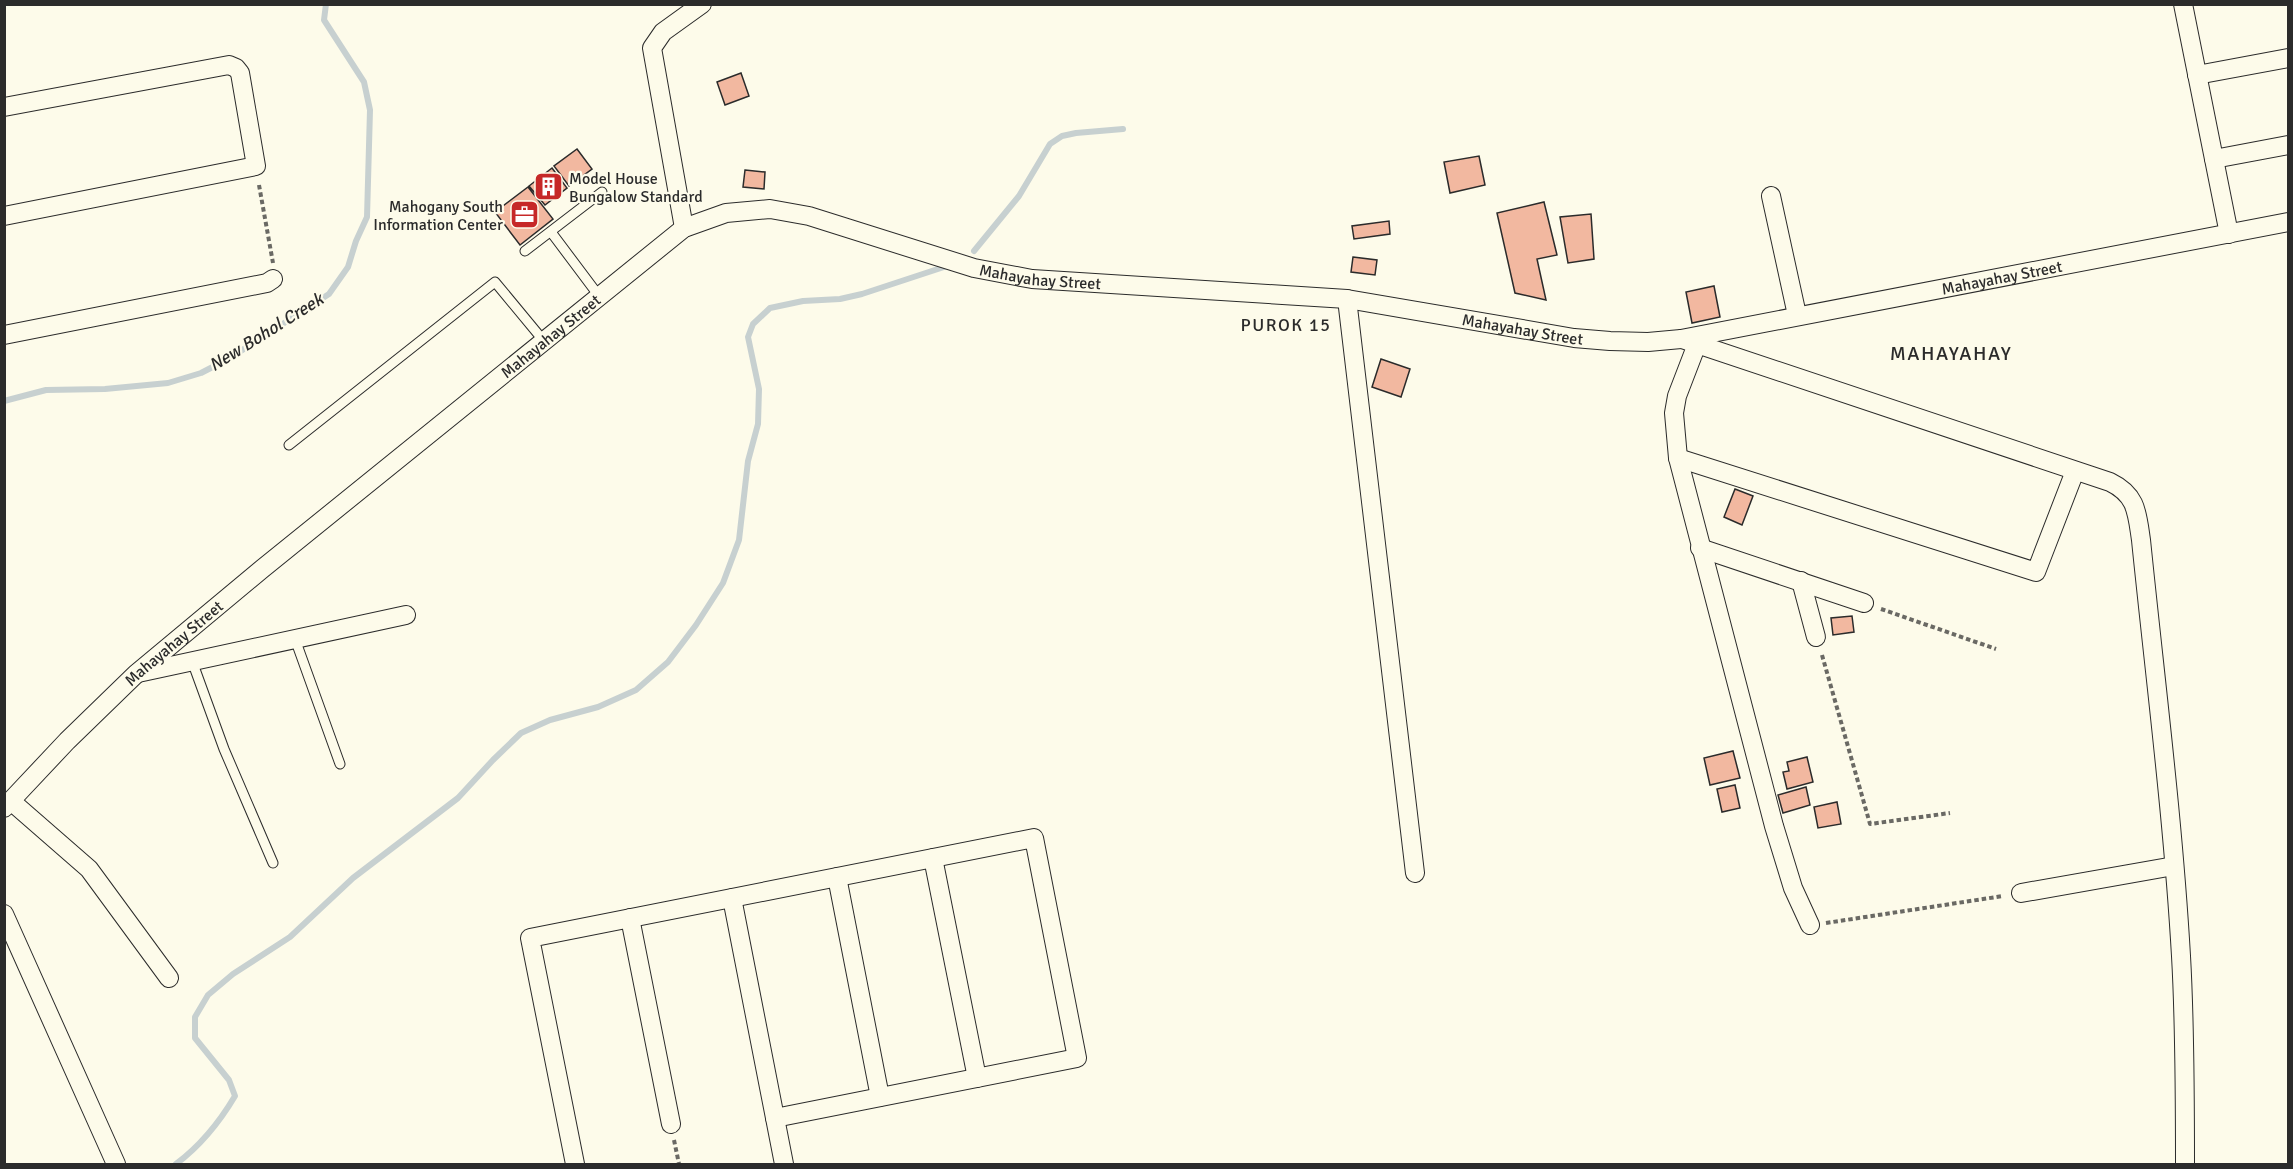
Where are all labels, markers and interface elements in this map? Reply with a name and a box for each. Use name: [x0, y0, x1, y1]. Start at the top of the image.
place label: Model House Bungalow Standard: [569, 169, 703, 207]
building icon: Model House Bungalow Standard: [532, 171, 564, 203]
place label: Mahogany South Information Center: [373, 197, 503, 235]
office icon: Mahogany South Information Center: [508, 199, 540, 231]
street label: Mahayahay Street: [1940, 257, 2064, 300]
street label: Mahayahay Street: [977, 260, 1102, 294]
water label: New Bohol Creek: [205, 287, 329, 376]
street label: Mahayahay Street: [497, 290, 605, 383]
street label: Mahayahay Street: [1460, 310, 1584, 350]
district label: PUROK 15: [1241, 314, 1331, 336]
district label: MAHAYAHAY: [1890, 341, 2012, 366]
street label: Mahayahay Street: [121, 596, 228, 691]

